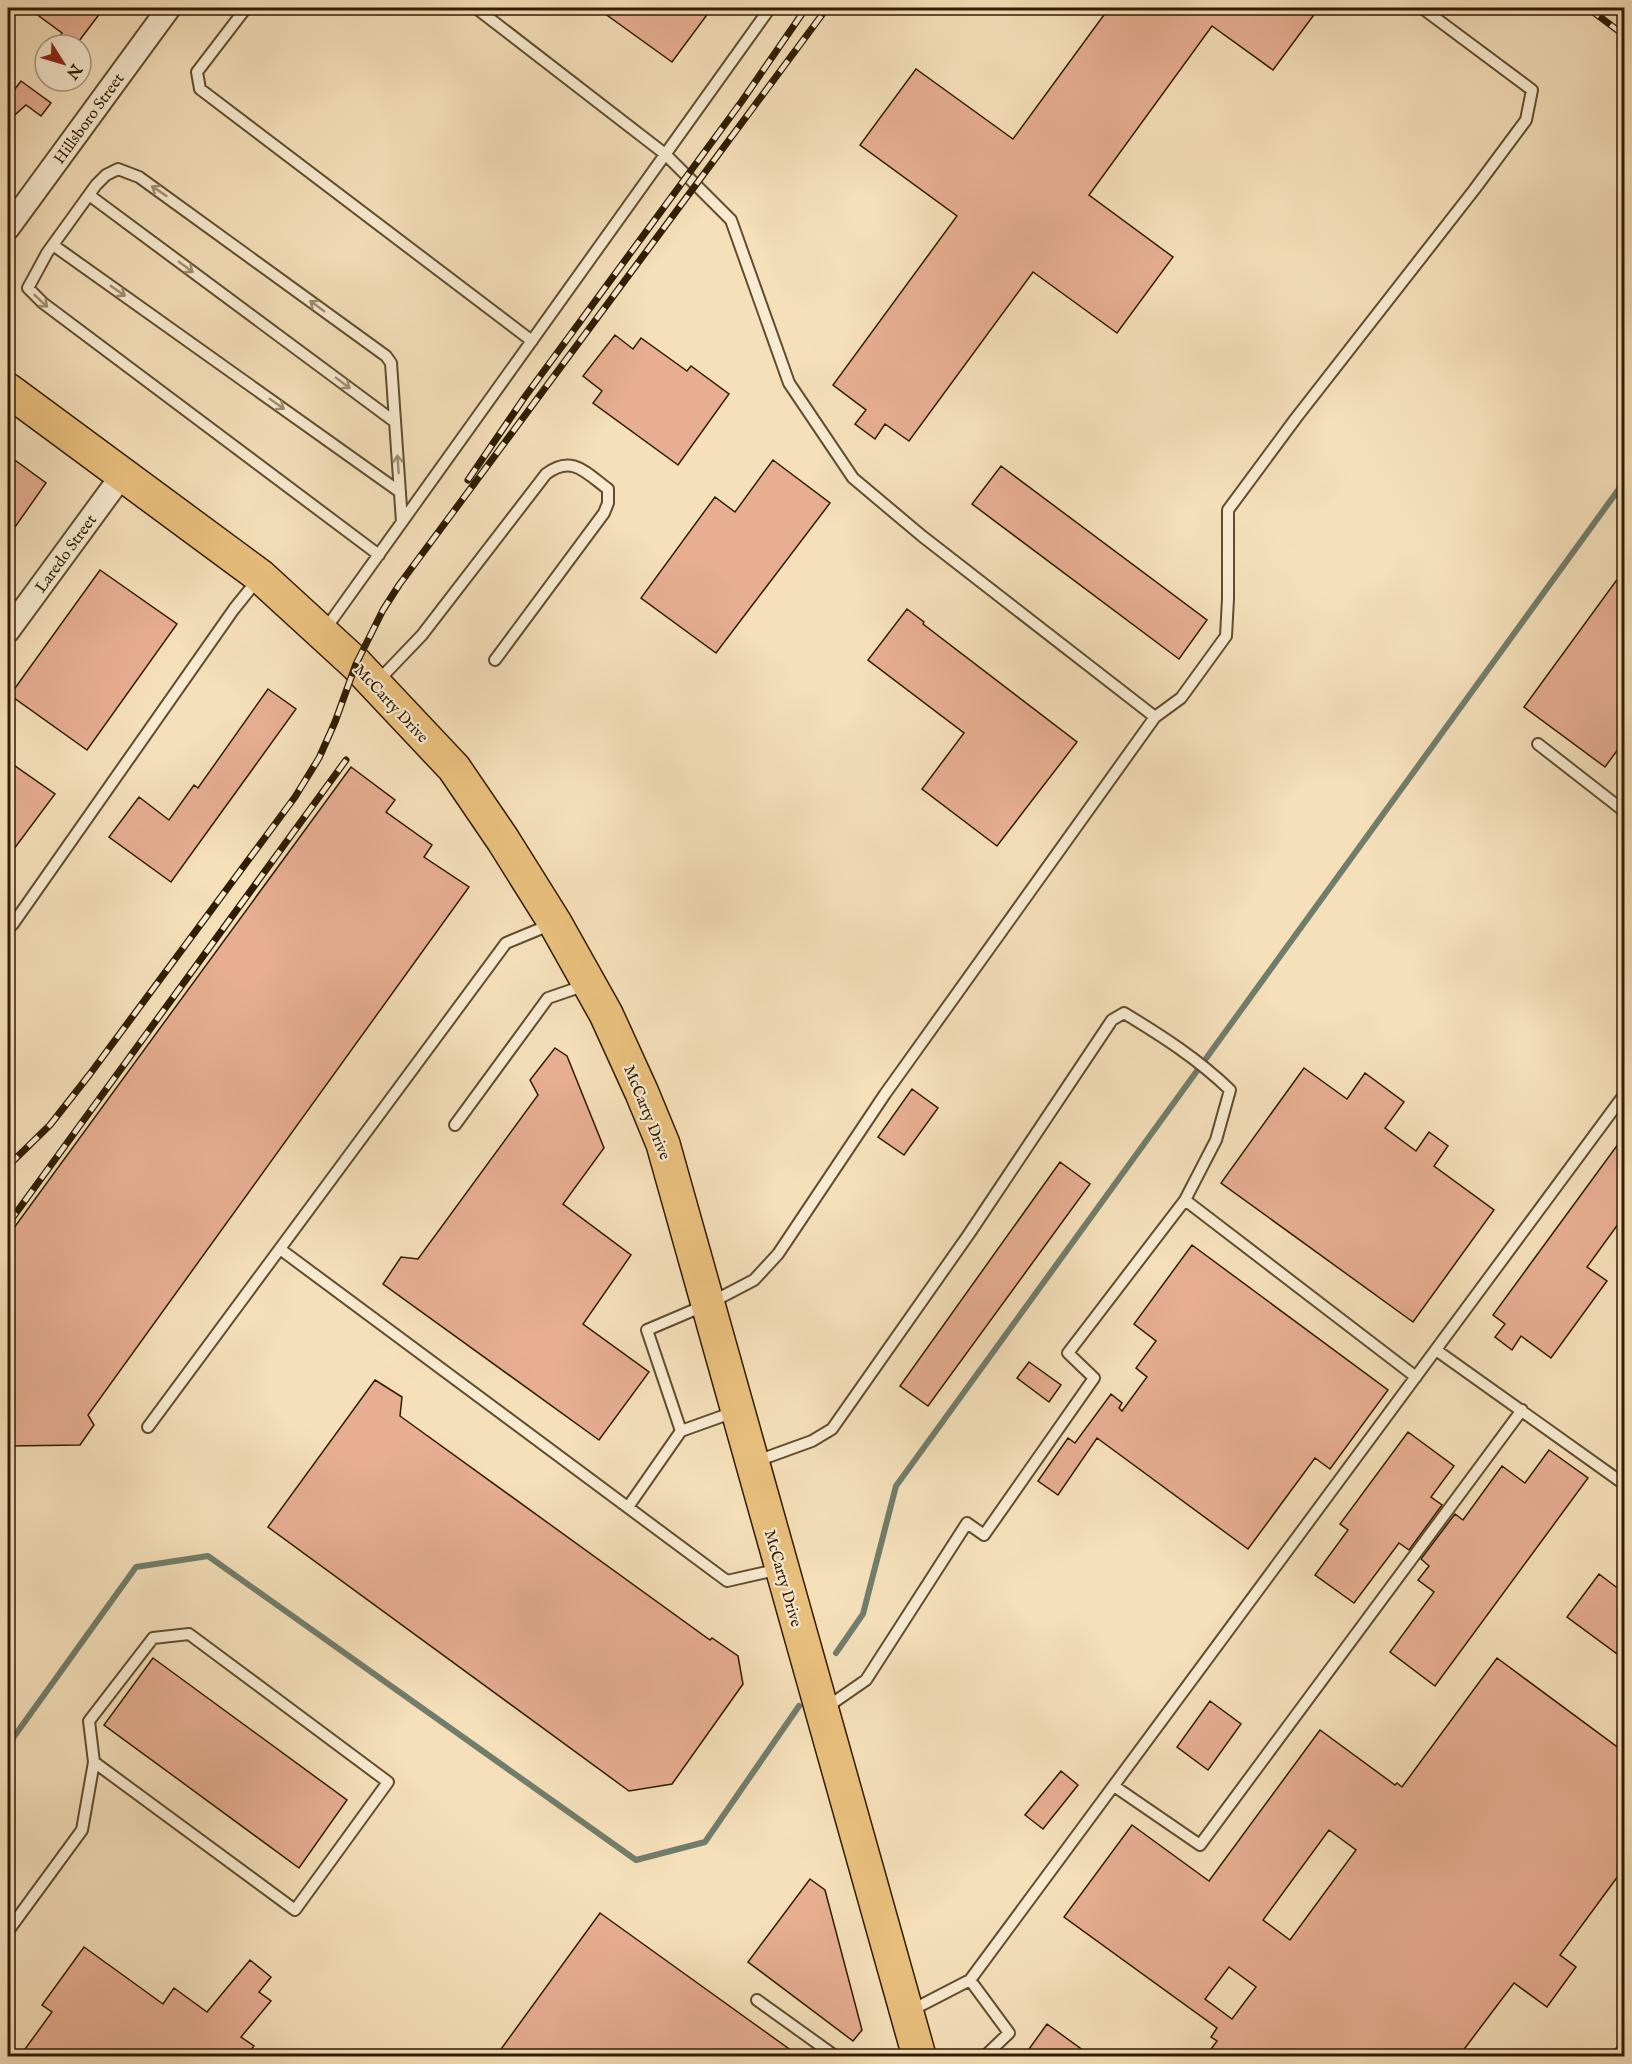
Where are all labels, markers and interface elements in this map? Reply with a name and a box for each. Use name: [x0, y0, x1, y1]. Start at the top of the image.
north arrow: [33, 33, 93, 93]
text: N: [61, 58, 86, 82]
street label: Hillsboro Street: [50, 69, 130, 168]
one-way arrow: [152, 185, 168, 197]
one-way arrow: [178, 261, 194, 274]
one-way arrow: [109, 285, 125, 297]
one-way arrow: [34, 294, 49, 308]
one-way arrow: [309, 300, 325, 312]
one-way arrow: [335, 377, 351, 390]
one-way arrow: [268, 398, 284, 410]
one-way arrow: [393, 454, 404, 474]
street label: Laredo Street: [32, 511, 102, 597]
street label: McCarty Drive: [349, 661, 432, 748]
street label: McCarty Drive: [618, 1063, 674, 1163]
street label: McCarty Drive: [759, 1528, 805, 1629]

